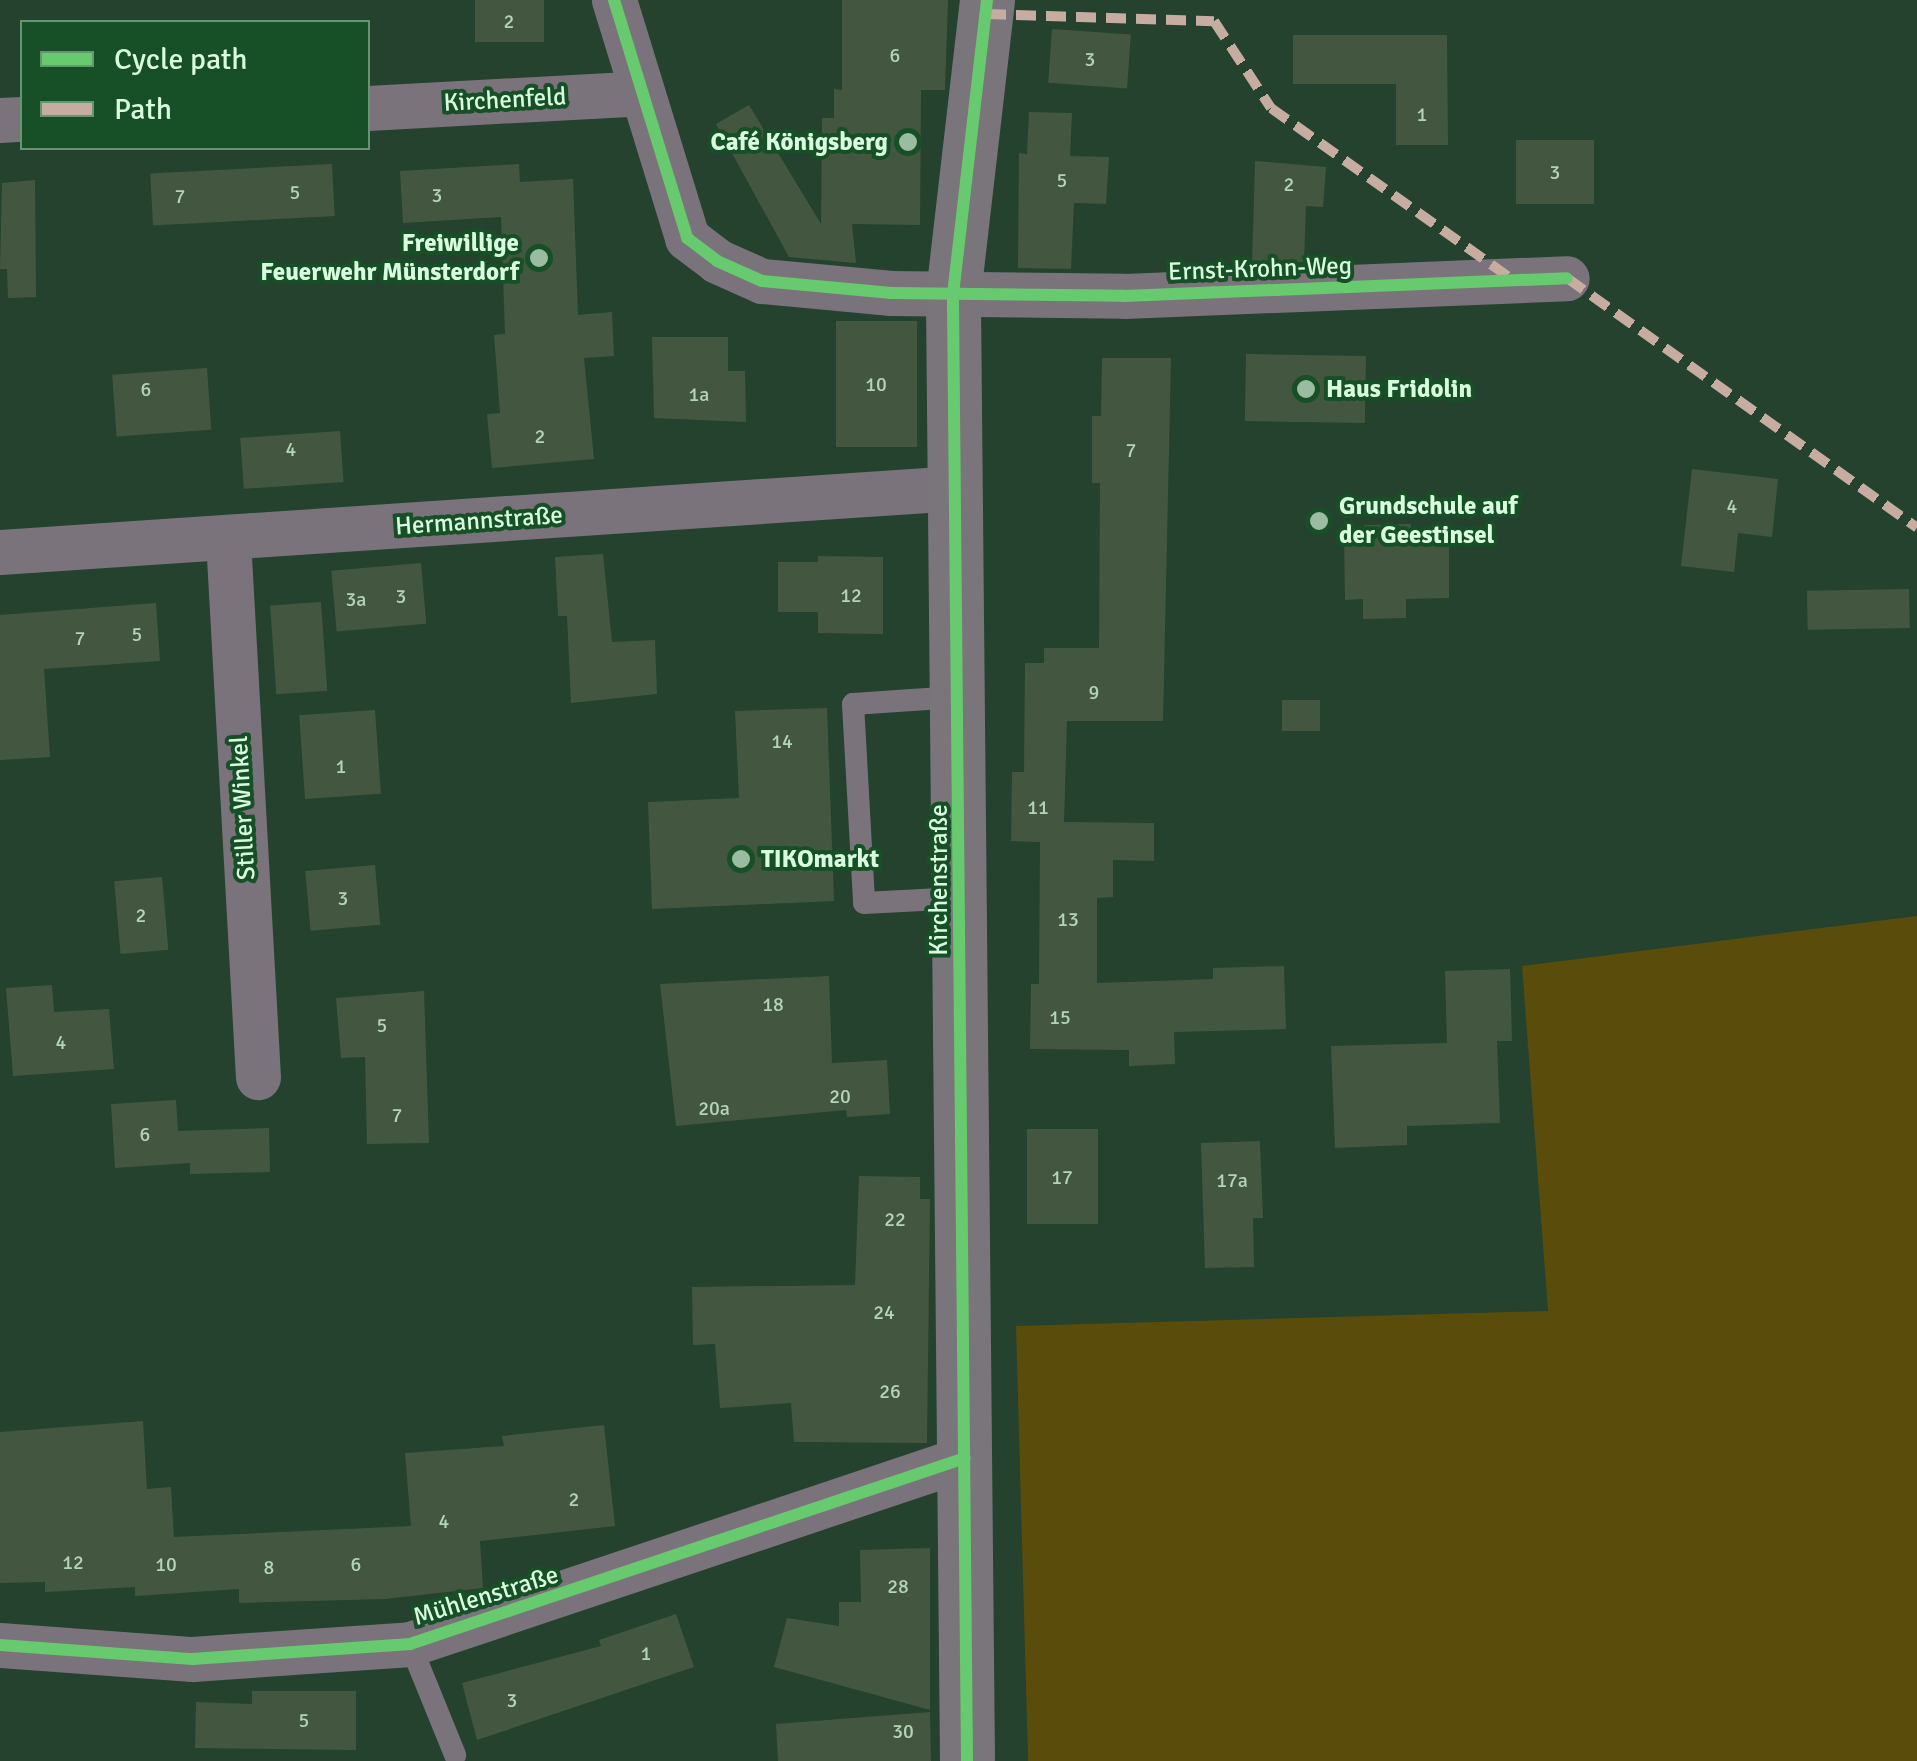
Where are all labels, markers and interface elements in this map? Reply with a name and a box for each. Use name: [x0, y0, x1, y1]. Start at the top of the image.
house number: 2: [504, 9, 514, 33]
legend: [20, 20, 370, 150]
text: Cycle path: [114, 41, 248, 78]
house number: 6: [890, 43, 900, 67]
house number: 3: [1085, 47, 1095, 71]
street label: Kirchenfeld: [443, 82, 567, 118]
text: Path: [114, 91, 172, 128]
house number: 1: [1417, 102, 1427, 126]
place label: Café Königsberg: [710, 127, 888, 157]
marker: Café Königsberg: [897, 131, 919, 153]
house number: 3: [1550, 160, 1560, 184]
house number: 5: [1057, 168, 1067, 192]
house number: 2: [1284, 172, 1294, 196]
house number: 5: [290, 180, 300, 204]
house number: 3: [432, 183, 442, 207]
house number: 7: [175, 184, 185, 208]
place label: Freiwillige Feuerwehr Münsterdorf: [260, 229, 519, 288]
marker: Freiwillige Feuerwehr Münsterdorf: [528, 247, 550, 269]
street label: Ernst-Krohn-Weg: [1168, 251, 1352, 287]
house number: 10: [865, 372, 887, 396]
place label: Haus Fridolin: [1326, 374, 1472, 404]
house number: 6: [141, 377, 151, 401]
marker: Haus Fridolin: [1295, 378, 1317, 400]
house number: 1a: [689, 382, 709, 406]
house number: 2: [535, 424, 545, 448]
house number: 4: [286, 437, 296, 461]
house number: 7: [1126, 438, 1136, 462]
place label: Grundschule auf der Geestinsel: [1339, 492, 1517, 551]
house number: 4: [1727, 494, 1737, 518]
street label: Hermannstraße: [394, 500, 564, 542]
marker: Grundschule auf der Geestinsel: [1308, 510, 1330, 532]
house number: 12: [840, 583, 862, 607]
house number: 3: [396, 584, 406, 608]
house number: 3a: [346, 587, 366, 611]
house number: 5: [132, 622, 142, 646]
house number: 7: [75, 626, 85, 650]
house number: 9: [1089, 680, 1099, 704]
house number: 14: [771, 729, 793, 753]
street label: Stiller Winkel: [224, 735, 262, 881]
house number: 1: [336, 754, 346, 778]
house number: 11: [1027, 795, 1049, 819]
street label: Kirchenstraße: [924, 804, 954, 956]
place label: TIKOmarkt: [761, 844, 879, 874]
marker: TIKOmarkt: [730, 848, 752, 870]
house number: 3: [338, 886, 348, 910]
house number: 2: [136, 903, 146, 927]
house number: 13: [1057, 907, 1079, 931]
house number: 18: [762, 992, 784, 1016]
house number: 15: [1049, 1005, 1071, 1029]
house number: 5: [377, 1013, 387, 1037]
house number: 4: [56, 1030, 66, 1054]
house number: 20: [829, 1084, 851, 1108]
house number: 20a: [698, 1096, 730, 1120]
house number: 7: [392, 1103, 402, 1127]
house number: 6: [140, 1122, 150, 1146]
house number: 17: [1051, 1165, 1073, 1189]
house number: 17a: [1216, 1168, 1248, 1192]
house number: 22: [884, 1207, 906, 1231]
house number: 24: [873, 1300, 895, 1324]
house number: 26: [879, 1379, 901, 1403]
house number: 2: [569, 1487, 579, 1511]
house number: 4: [439, 1509, 449, 1533]
house number: 12: [62, 1550, 84, 1574]
house number: 10: [155, 1552, 177, 1576]
house number: 6: [351, 1552, 361, 1576]
house number: 8: [264, 1555, 274, 1579]
street label: Mühlenstraße: [410, 1560, 562, 1632]
house number: 28: [887, 1574, 909, 1598]
house number: 1: [641, 1641, 651, 1665]
house number: 3: [507, 1688, 517, 1712]
house number: 5: [299, 1708, 309, 1732]
house number: 30: [892, 1719, 914, 1743]

